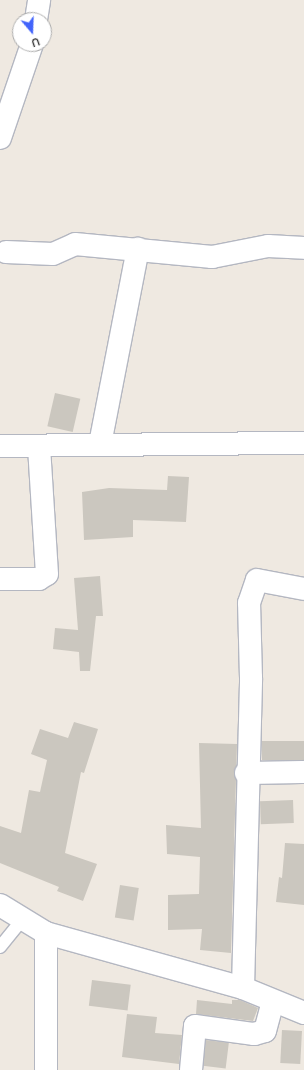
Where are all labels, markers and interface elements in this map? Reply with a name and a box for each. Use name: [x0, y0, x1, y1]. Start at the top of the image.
north arrow: [12, 12, 52, 52]
text: U: [30, 34, 42, 51]

